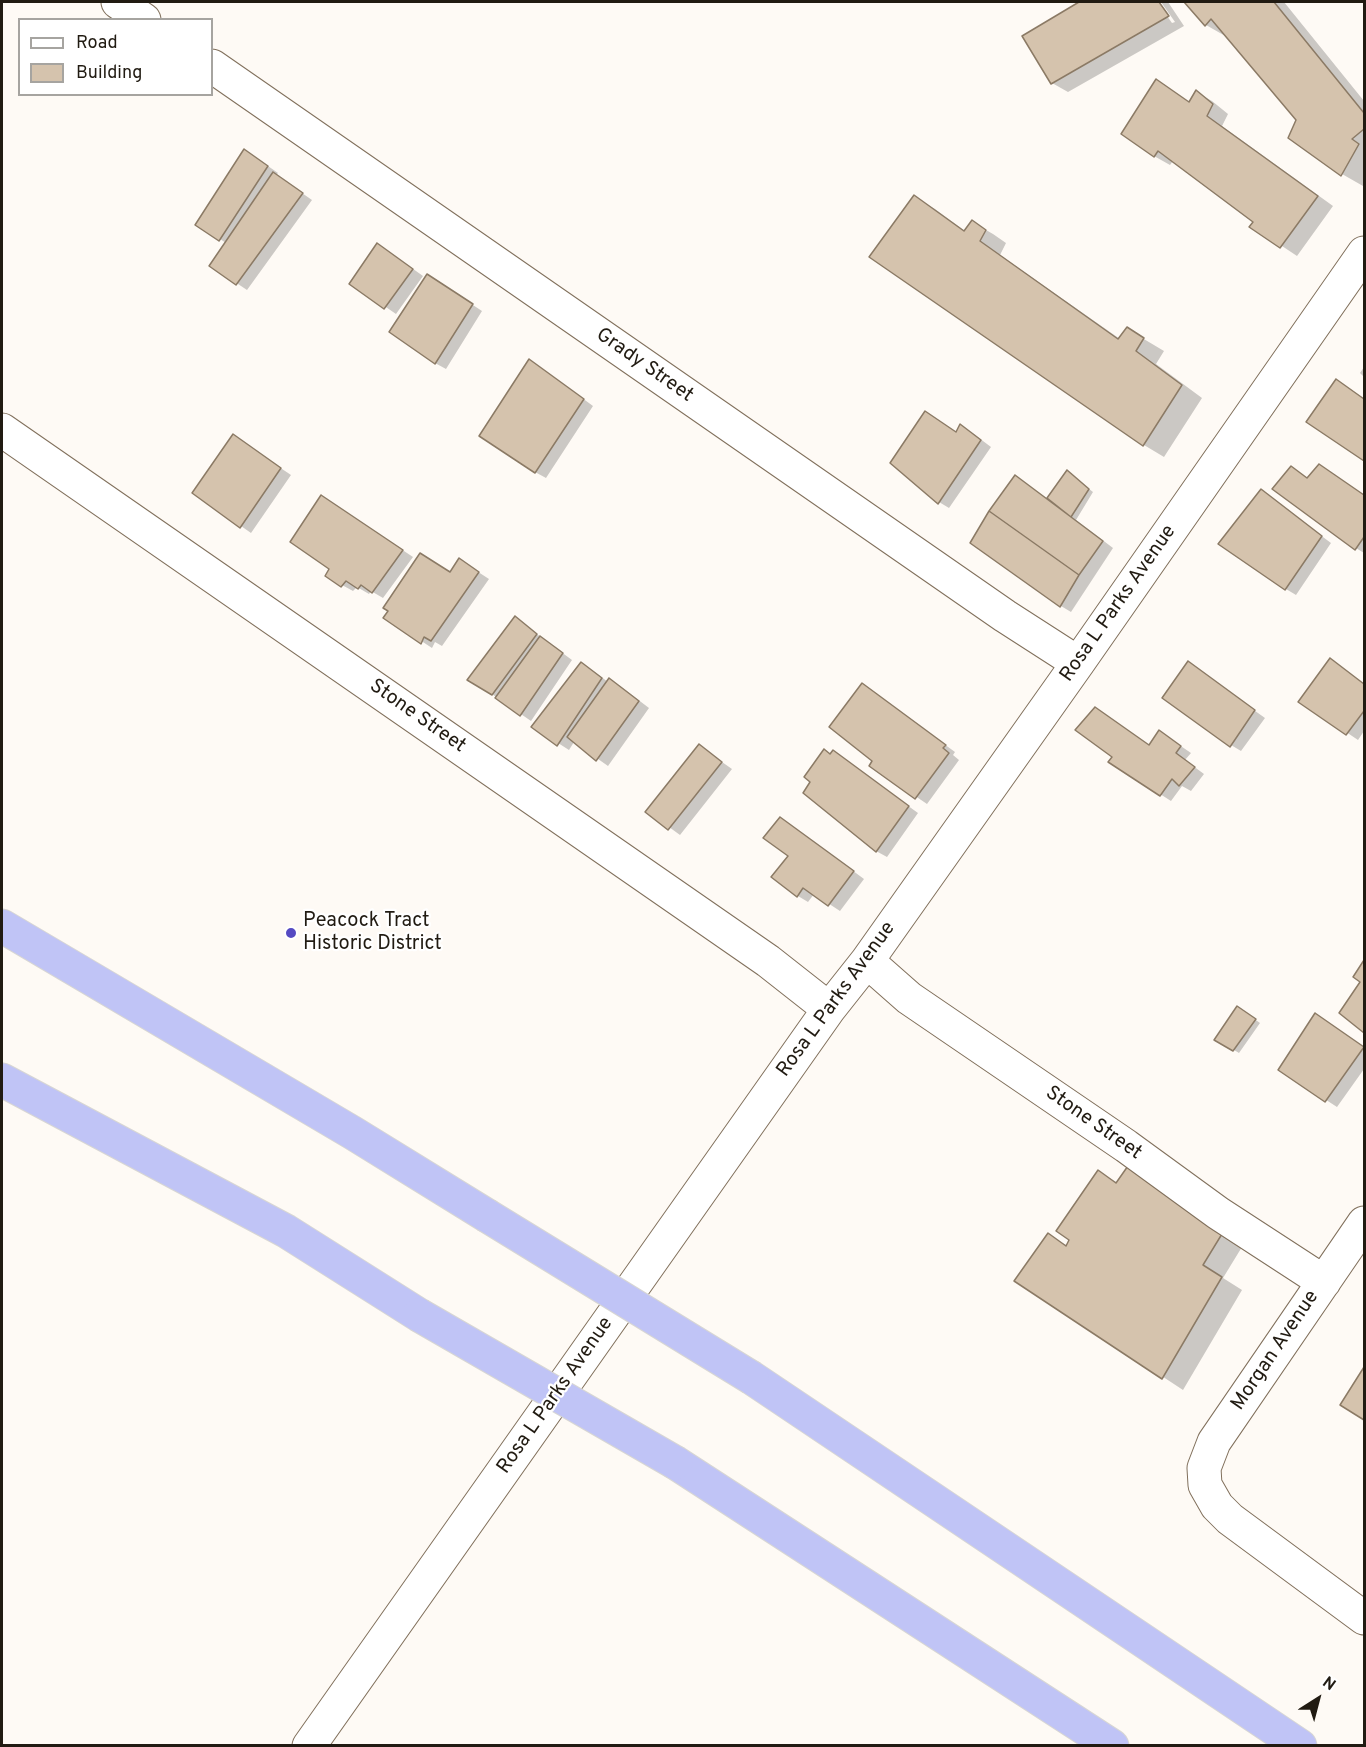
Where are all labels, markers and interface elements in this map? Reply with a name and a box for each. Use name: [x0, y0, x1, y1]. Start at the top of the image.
legend: [18, 18, 213, 96]
text: Road: [76, 32, 118, 55]
text: Building: [76, 62, 142, 85]
street label: Grady Street: [591, 324, 697, 408]
street label: Rosa L Parks Avenue: [1056, 521, 1182, 687]
street label: Stone Street: [364, 675, 470, 759]
place label: Peacock Tract Historic District: [303, 910, 442, 957]
street label: Rosa L Parks Avenue: [773, 918, 901, 1082]
marker: Peacock Tract Historic District: [284, 926, 298, 940]
street label: Stone Street: [1040, 1082, 1146, 1166]
street label: Morgan Avenue: [1227, 1286, 1325, 1416]
street label: Rosa L Parks Avenue: [493, 1313, 619, 1479]
north arrow: [1288, 1669, 1348, 1729]
text: N: [1318, 1673, 1339, 1696]

